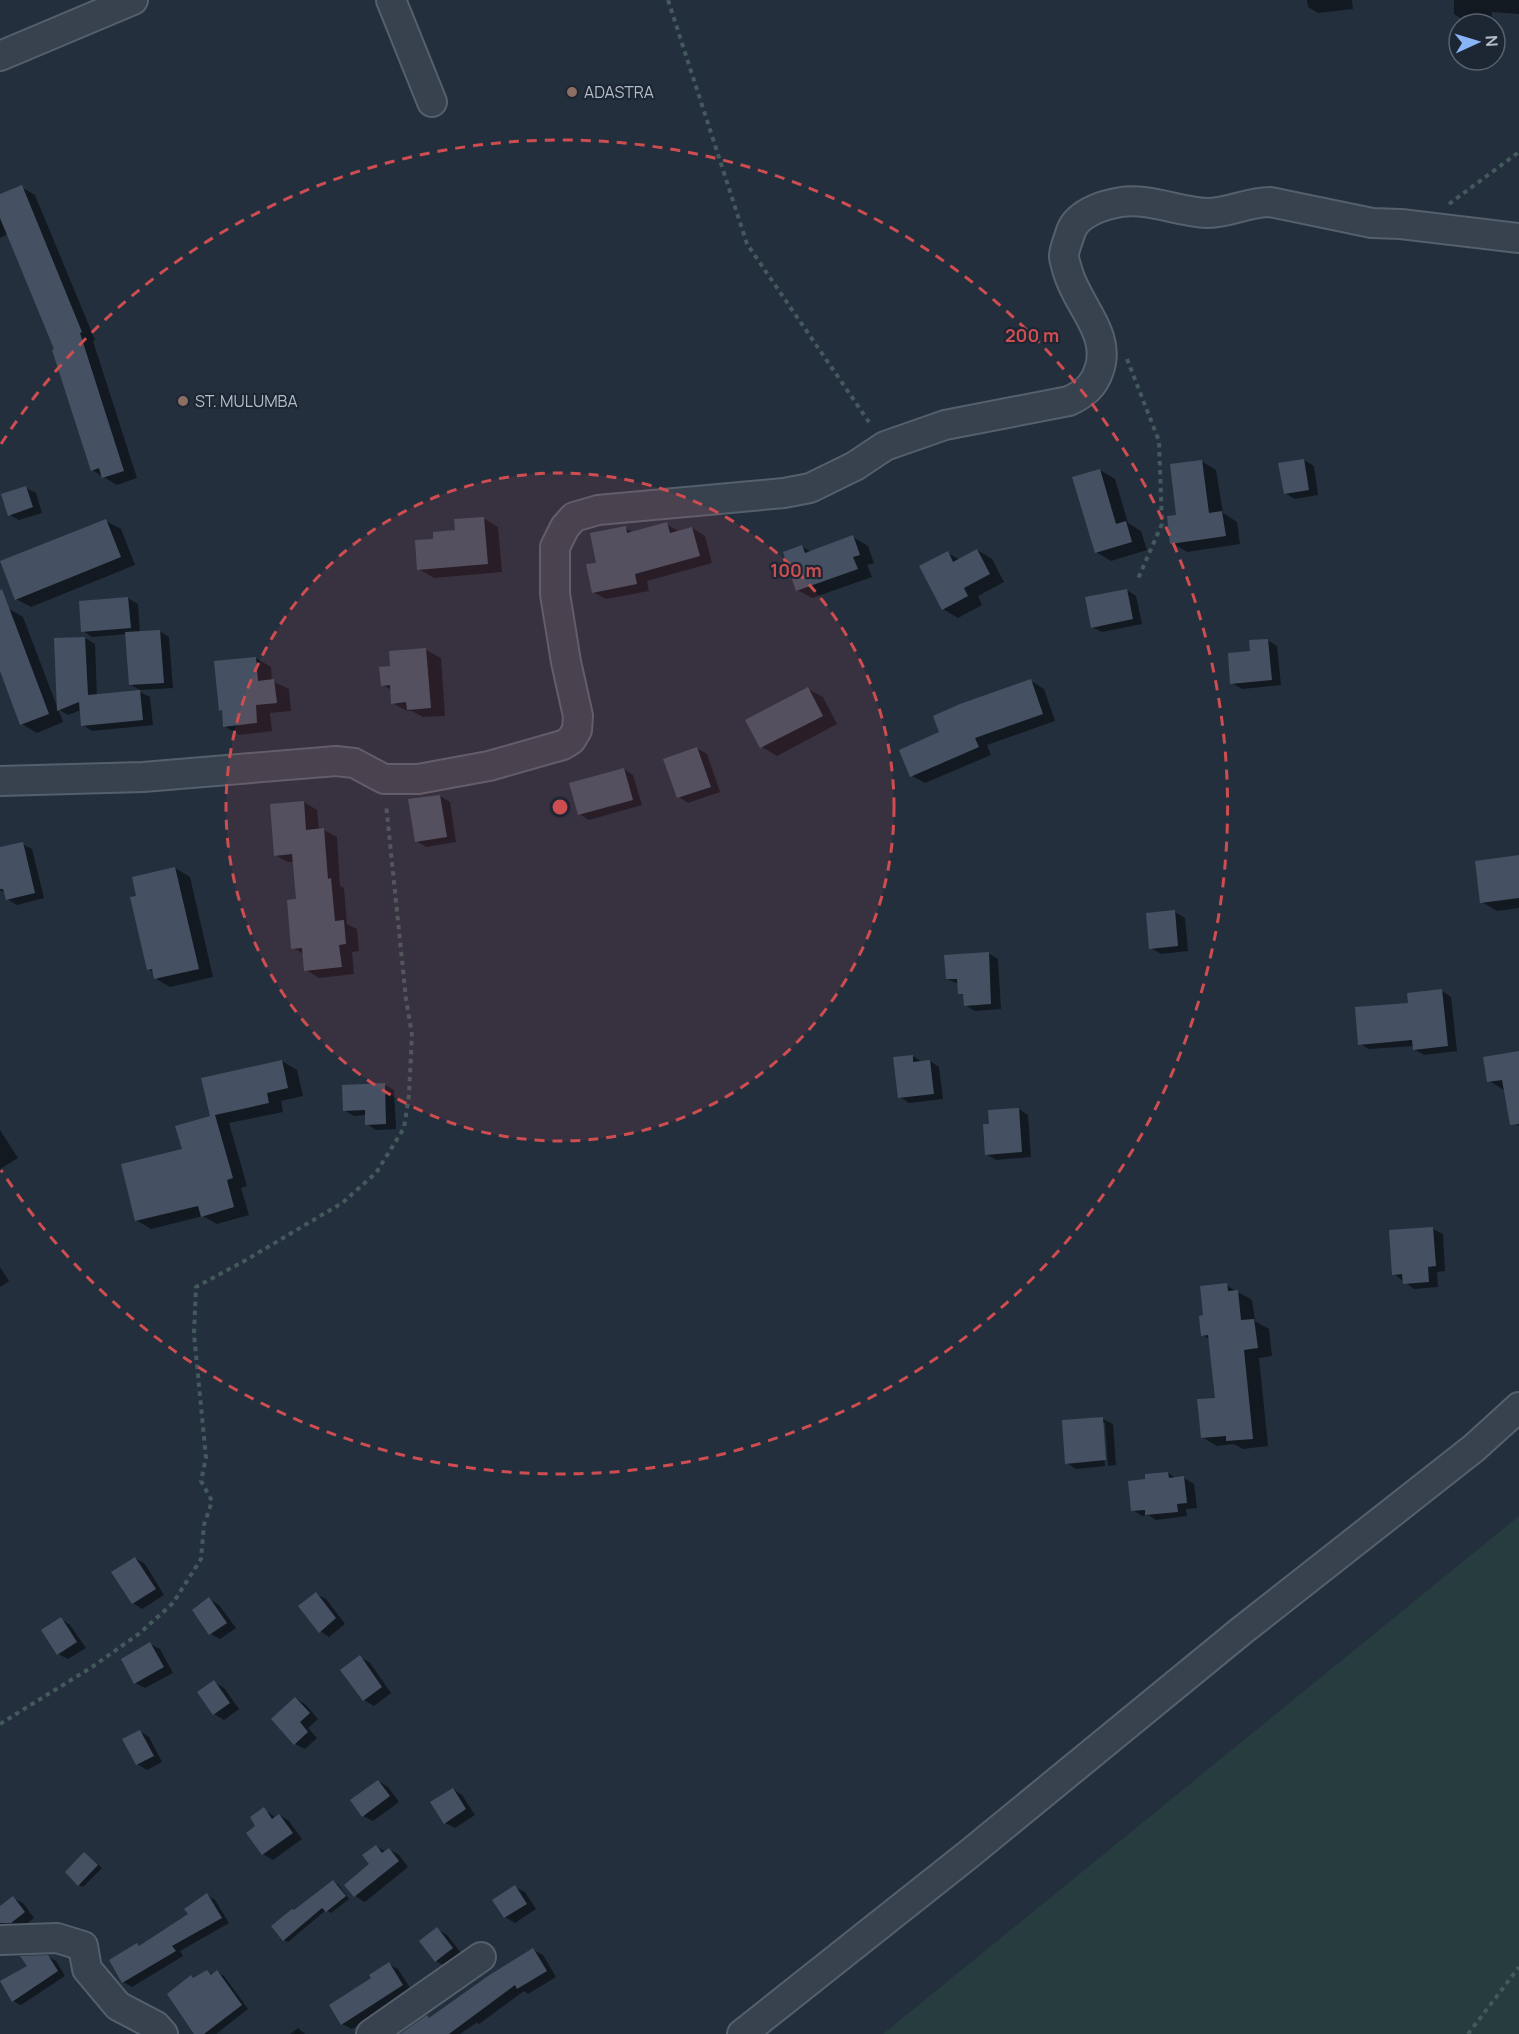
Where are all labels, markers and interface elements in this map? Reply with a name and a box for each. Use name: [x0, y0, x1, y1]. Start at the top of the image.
north arrow: [1447, 12, 1507, 72]
text: N: [1481, 34, 1503, 47]
place label: ADASTRA: [584, 81, 654, 103]
marker: ADASTRA: [565, 85, 579, 99]
text: 200 m: [1005, 323, 1059, 347]
place label: ST. MULUMBA: [195, 390, 298, 412]
marker: ST. MULUMBA: [176, 394, 190, 408]
text: 100 m: [770, 558, 822, 582]
centre of rings: [550, 797, 570, 817]

